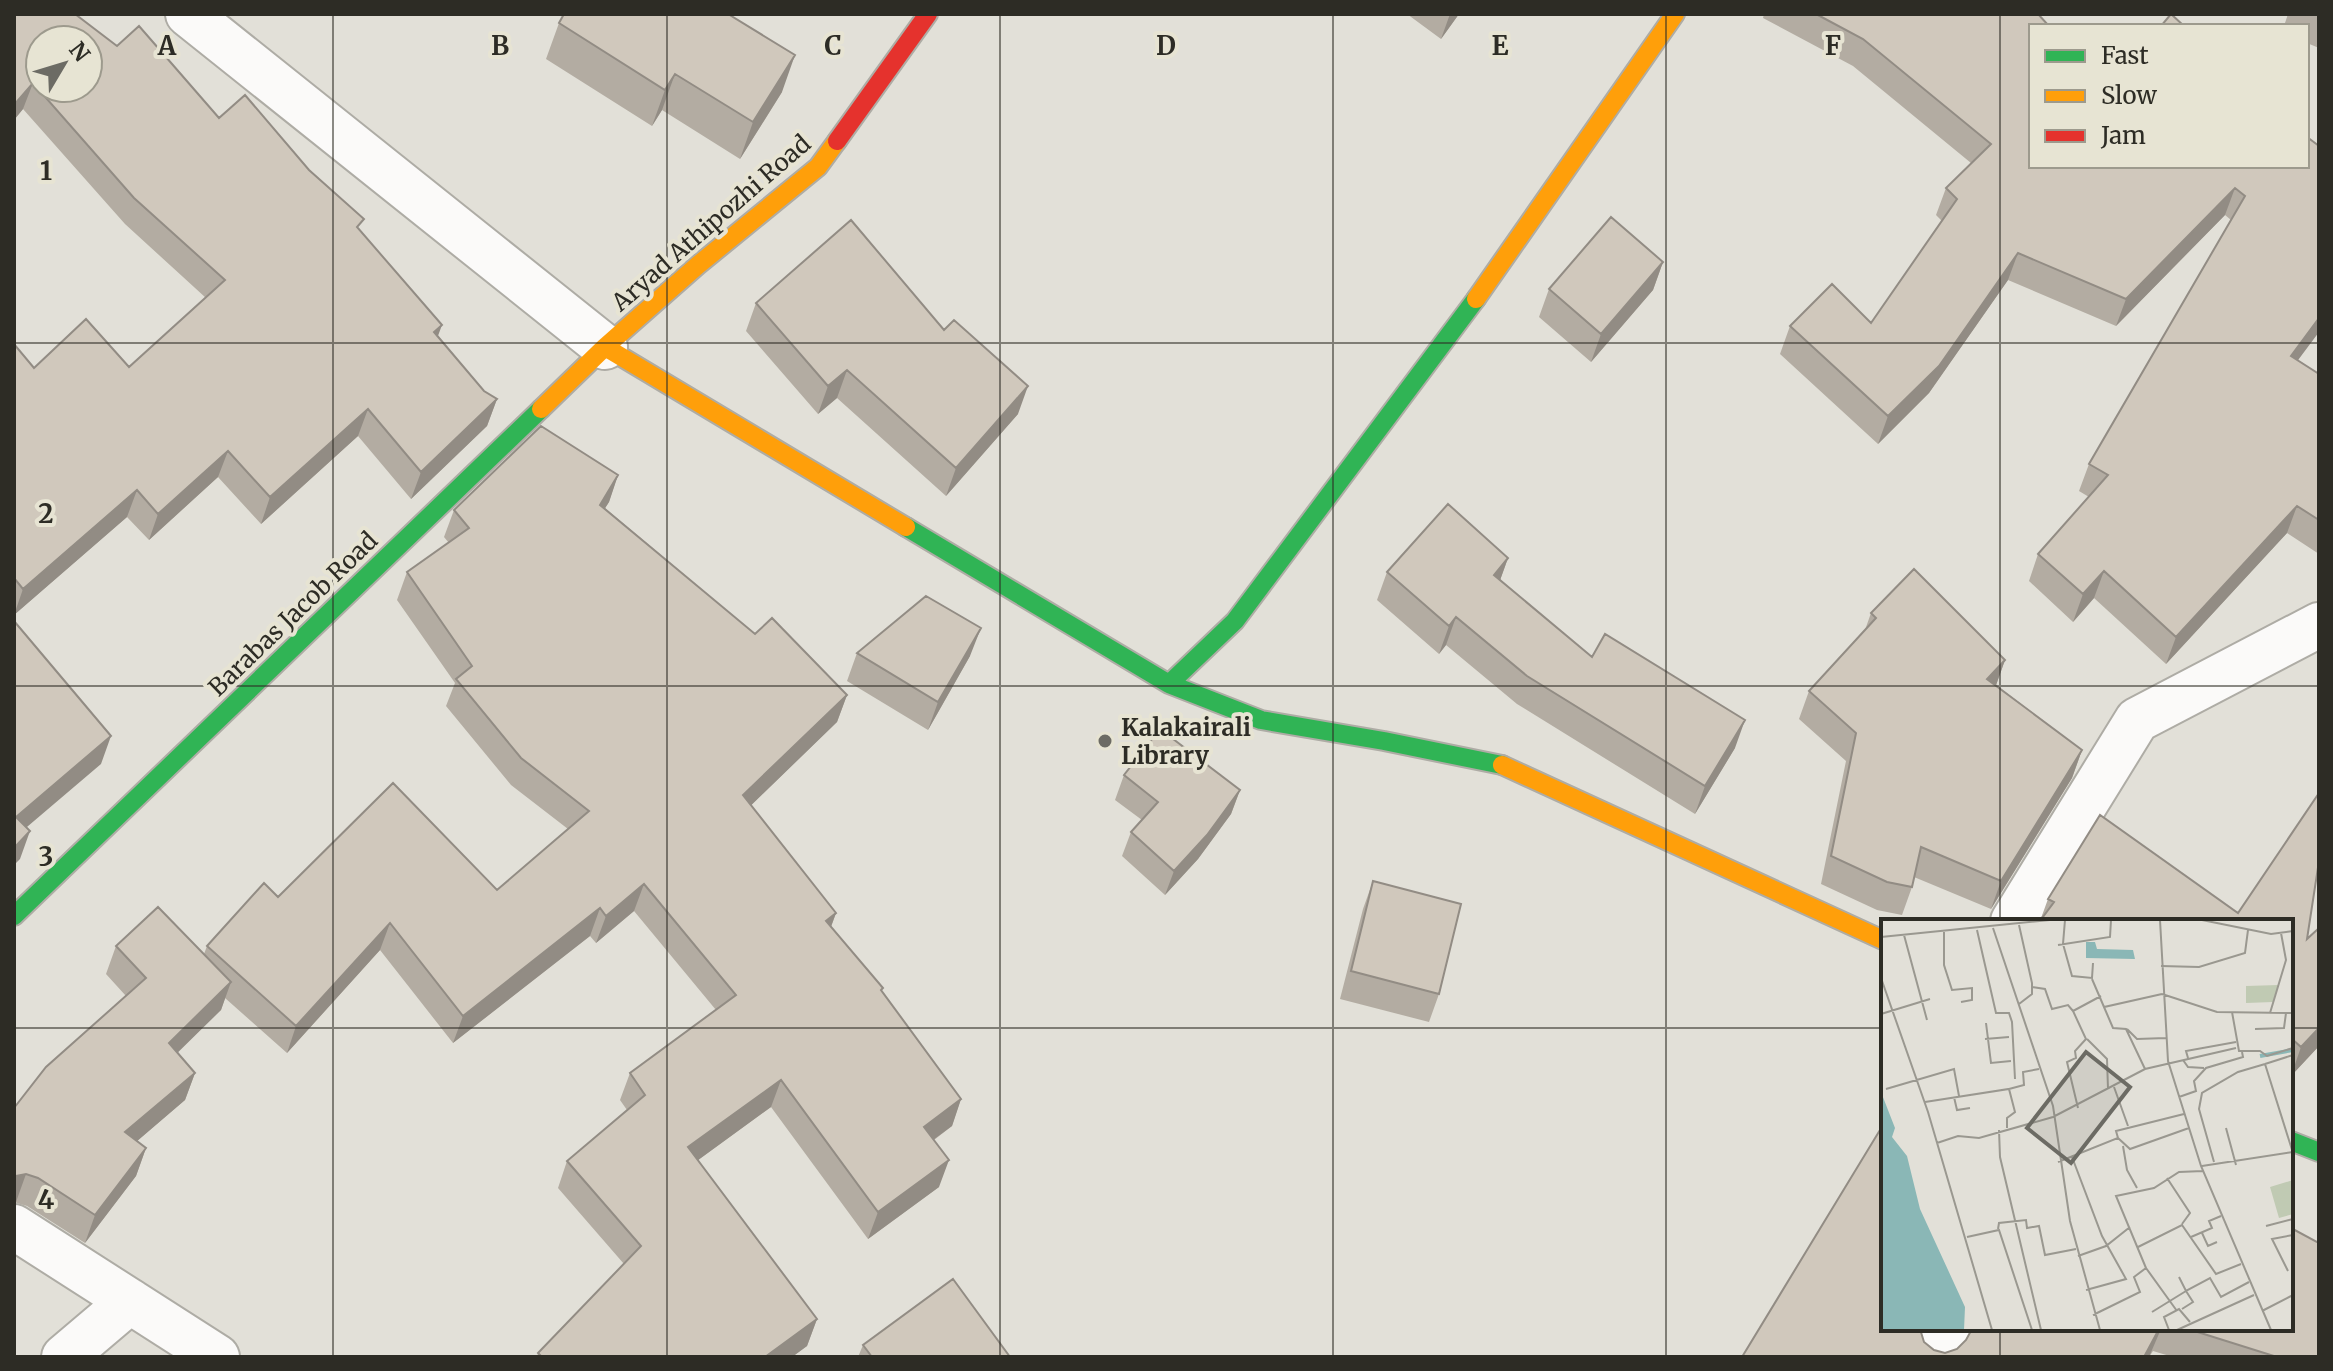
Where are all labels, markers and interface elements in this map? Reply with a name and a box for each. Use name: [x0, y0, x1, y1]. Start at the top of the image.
north arrow: [24, 24, 104, 104]
legend: [2029, 24, 2309, 168]
text: A: [157, 29, 177, 62]
text: B: [491, 29, 509, 62]
text: C: [824, 29, 842, 62]
text: D: [1156, 29, 1176, 62]
text: E: [1492, 29, 1509, 62]
text: F: [1825, 29, 1841, 62]
text: N: [63, 36, 97, 68]
text: Fast: [2101, 40, 2149, 71]
text: Slow: [2101, 80, 2157, 111]
text: Jam: [2100, 120, 2146, 151]
street label: Aryad Athipozhi Road: [604, 128, 817, 319]
text: 1: [40, 154, 52, 187]
text: 2: [38, 497, 54, 530]
street label: Barabas Jacob Road: [202, 525, 384, 703]
place label: Kalakairali Library: [1121, 712, 1251, 771]
marker: Kalakairali Library: [1096, 732, 1114, 750]
text: 3: [39, 840, 53, 873]
inset map: [1881, 919, 2293, 1331]
text: 4: [38, 1183, 55, 1216]

